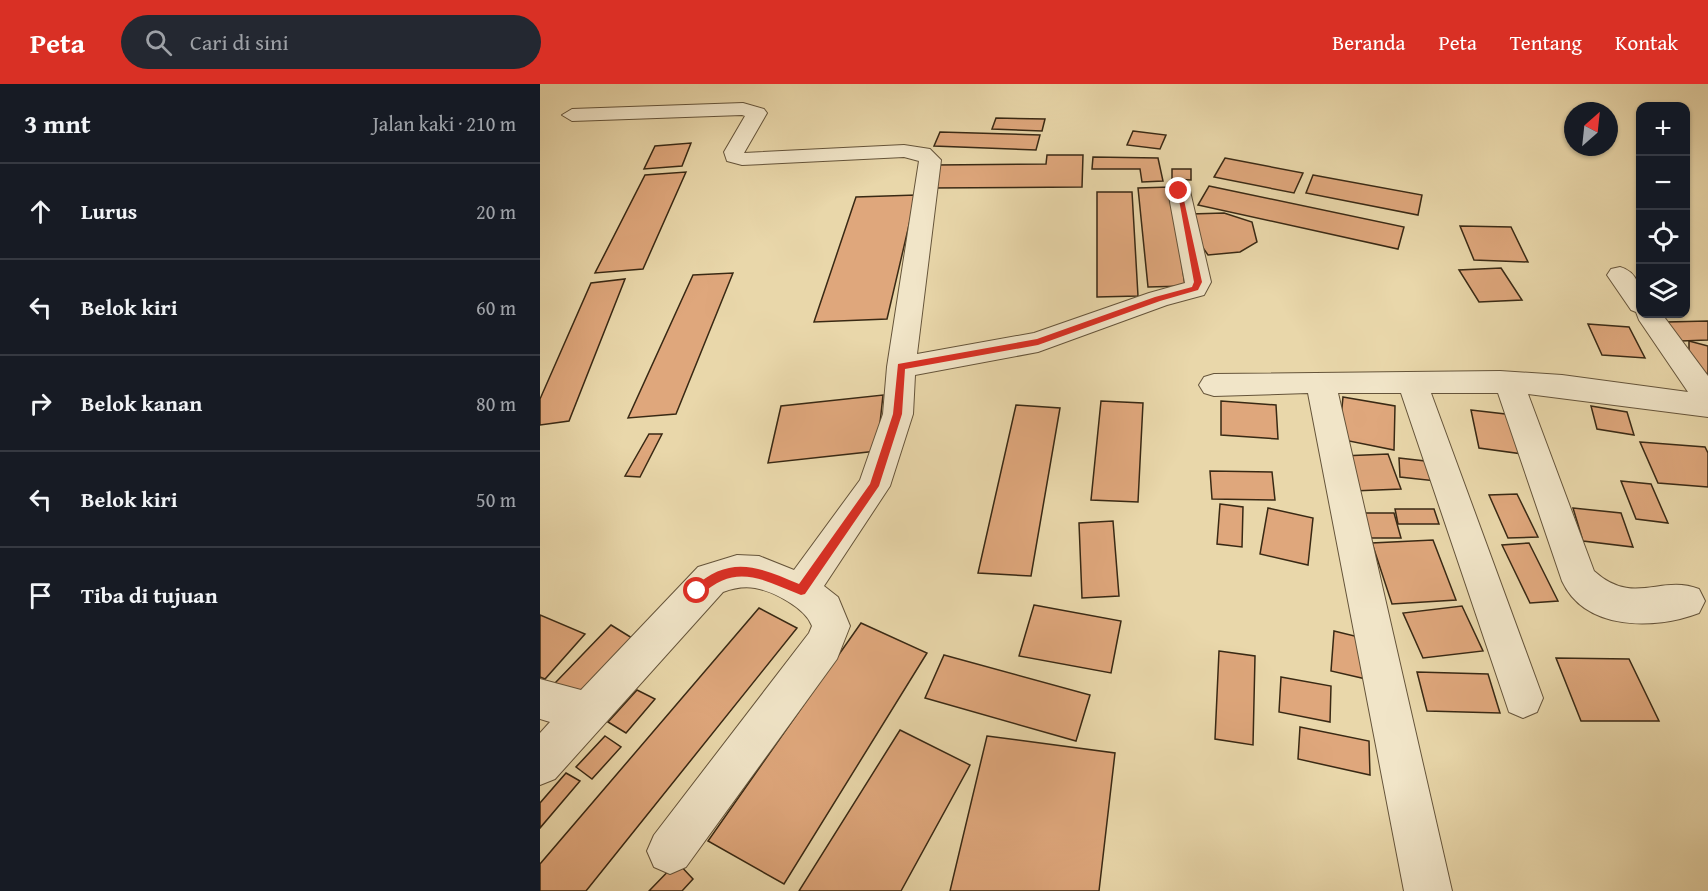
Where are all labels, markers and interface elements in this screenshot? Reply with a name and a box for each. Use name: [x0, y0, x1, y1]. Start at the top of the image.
search box: [121, 15, 541, 69]
text: Peta: [30, 22, 85, 63]
icon: search: [142, 26, 175, 59]
text: Cari di sini: [190, 26, 289, 58]
text: Beranda: [1332, 27, 1405, 58]
text: Peta: [1438, 27, 1477, 58]
text: Tentang: [1510, 27, 1582, 58]
text: Kontak: [1615, 27, 1678, 58]
north arrow: [1564, 102, 1618, 156]
map controls: [1636, 102, 1690, 318]
button: +: [1636, 102, 1690, 156]
text: 3 mnt: [24, 104, 91, 143]
text: Jalan kaki · 210 m: [372, 109, 516, 138]
button: −: [1636, 156, 1690, 210]
route end: [1165, 177, 1191, 203]
icon: ahead: [24, 195, 57, 228]
text: Lurus: [81, 195, 137, 227]
text: 20 m: [476, 197, 516, 226]
button: locate: [1636, 210, 1690, 264]
button: layers: [1636, 264, 1690, 318]
icon: left: [24, 291, 57, 324]
text: Belok kiri: [81, 291, 178, 323]
text: 60 m: [476, 293, 516, 322]
icon: right: [24, 387, 57, 420]
text: Belok kanan: [81, 387, 202, 419]
text: 80 m: [476, 389, 516, 418]
icon: left: [24, 483, 57, 516]
text: Belok kiri: [81, 483, 178, 515]
text: 50 m: [476, 485, 516, 514]
route start: [683, 577, 709, 603]
icon: arrive: [24, 579, 57, 612]
text: Tiba di tujuan: [81, 579, 218, 611]

